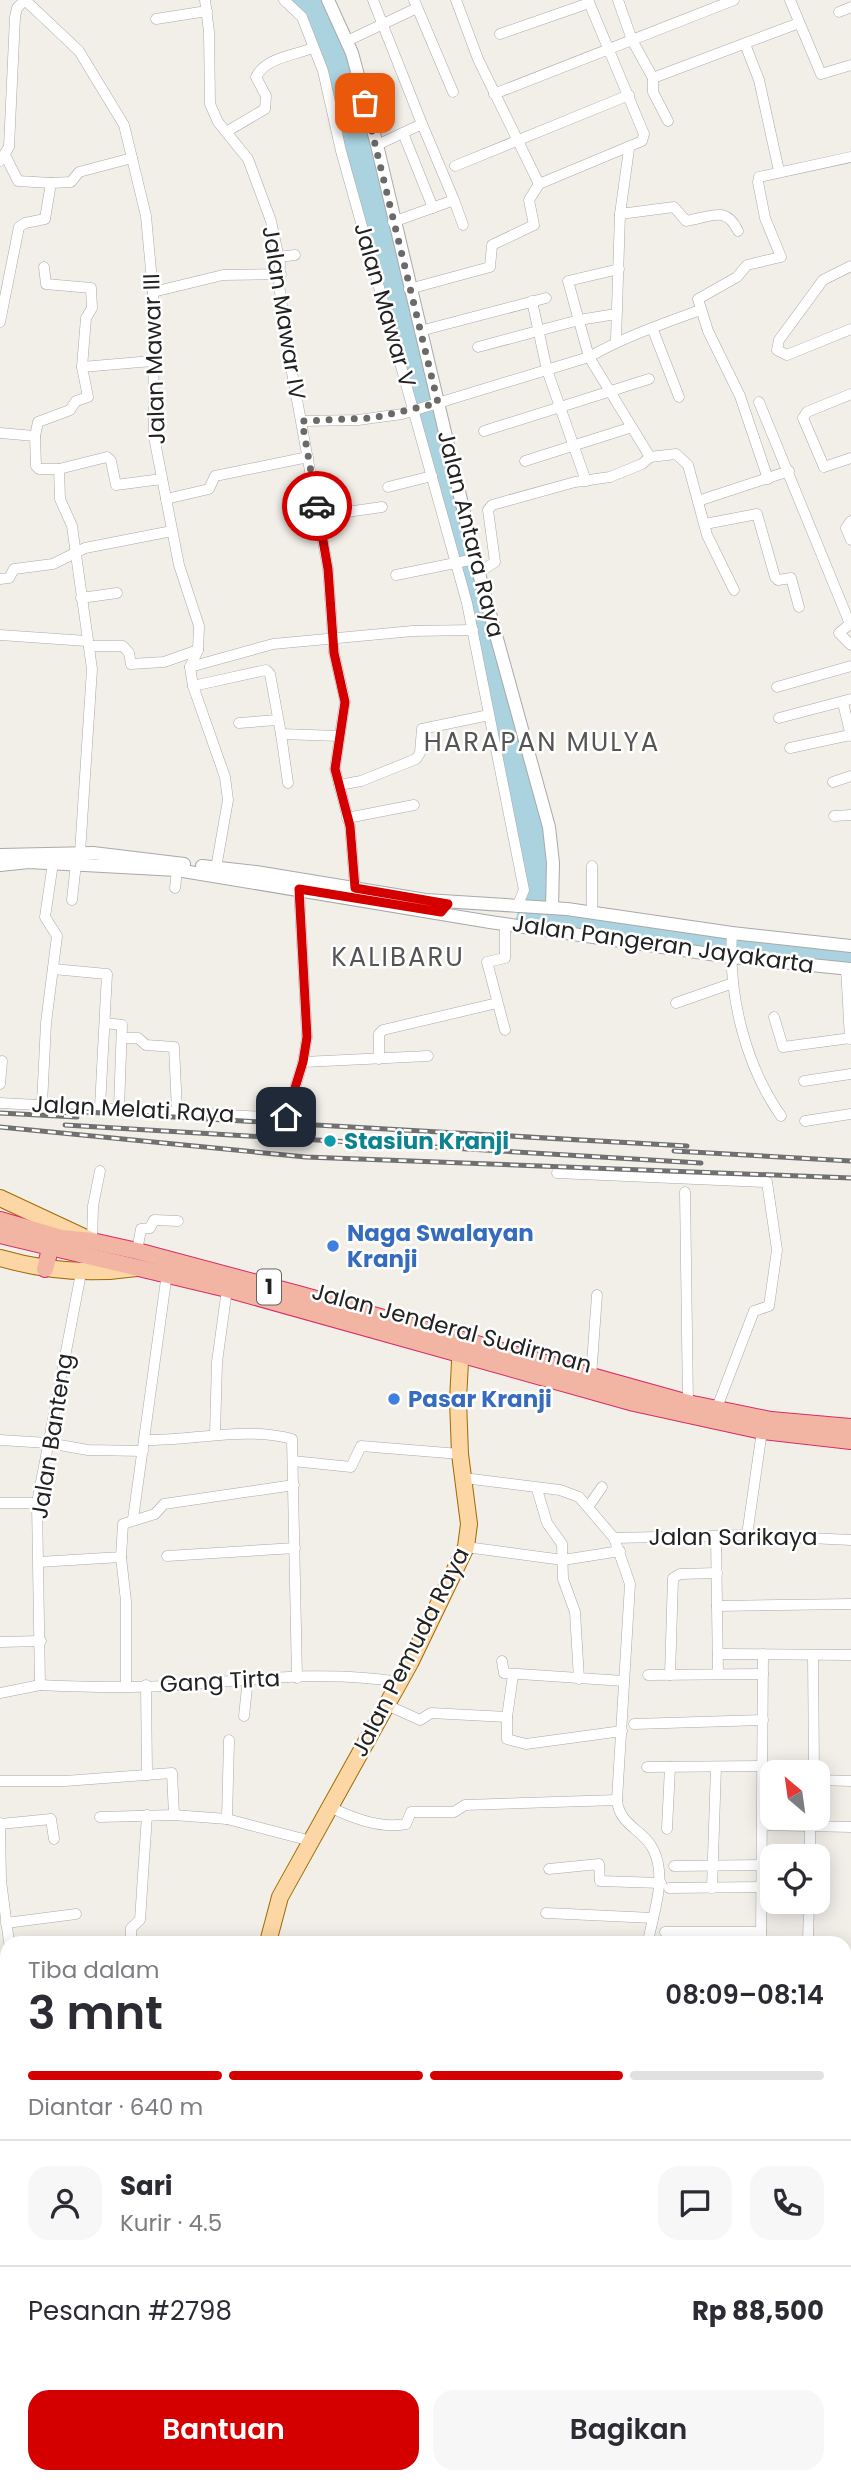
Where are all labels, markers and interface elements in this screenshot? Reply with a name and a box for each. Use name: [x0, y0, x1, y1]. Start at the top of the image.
pin: [335, 73, 395, 133]
icon: bag: [346, 84, 384, 122]
street label: Jalan Mawar V: [346, 219, 424, 391]
street label: Jalan Mawar IV: [254, 224, 314, 403]
street label: Jalan Mawar III: [135, 273, 173, 445]
street label: Jalan Antara Raya: [430, 427, 512, 641]
courier: [282, 471, 352, 541]
icon: car: [298, 487, 336, 525]
district label: HARAPAN MULYA: [424, 724, 660, 760]
street label: Jalan Pangeran Jayakarta: [510, 907, 816, 981]
district label: KALIBARU: [331, 939, 465, 975]
pin: [256, 1087, 316, 1147]
street label: Jalan Melati Raya: [31, 1088, 235, 1130]
icon: home: [267, 1098, 305, 1136]
place label: Stasiun Kranji: [344, 1125, 509, 1157]
marker: Stasiun Kranji: [322, 1133, 338, 1149]
place label: Naga Swalayan Kranji: [347, 1217, 534, 1275]
marker: Naga Swalayan Kranji: [325, 1238, 341, 1254]
road number: 1: [257, 1270, 281, 1304]
street label: Jalan Jenderal Sudirman: [308, 1275, 596, 1381]
street label: Jalan Banteng: [23, 1351, 81, 1521]
place label: Pasar Kranji: [408, 1383, 552, 1415]
marker: Pasar Kranji: [386, 1391, 402, 1407]
street label: Jalan Sarikaya: [649, 1521, 817, 1553]
street label: Jalan Pemuda Raya: [343, 1542, 477, 1762]
street label: Gang Tirta: [159, 1662, 281, 1700]
north arrow: [760, 1760, 830, 1830]
map controls: [760, 1760, 830, 1914]
button: locate: [760, 1844, 830, 1914]
text: Tiba dalam: [28, 1954, 159, 1986]
text: 08:09–08:14: [665, 1977, 824, 2013]
text: 3 mnt: [28, 1981, 163, 2045]
text: Diantar · 640 m: [28, 2091, 203, 2123]
button: person: [28, 2166, 102, 2240]
button: chat: [658, 2166, 732, 2240]
button: phone: [750, 2166, 824, 2240]
text: Sari: [120, 2168, 172, 2204]
text: Kurir · 4.5: [120, 2207, 222, 2239]
text: Pesanan #2798: [28, 2293, 232, 2329]
text: Rp 88,500: [692, 2293, 824, 2329]
button: Bantuan: [28, 2390, 419, 2470]
button: Bagikan: [433, 2390, 824, 2470]

